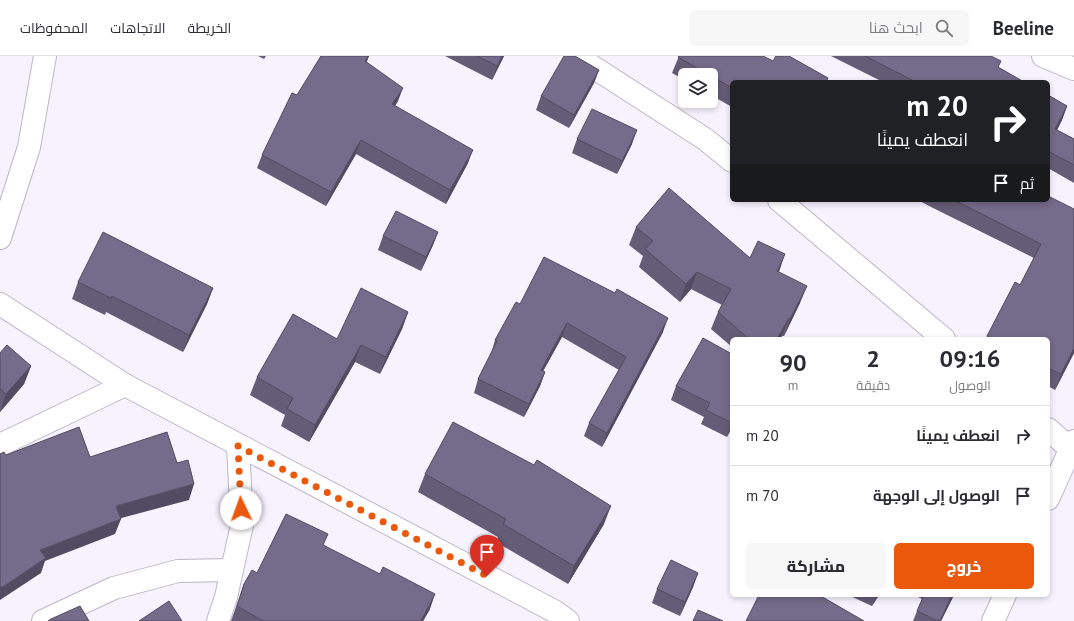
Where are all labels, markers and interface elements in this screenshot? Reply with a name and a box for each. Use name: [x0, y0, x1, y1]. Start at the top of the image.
search box: [689, 10, 969, 46]
text: Beeline: [993, 16, 1054, 40]
icon: search: [933, 17, 955, 39]
text: ابحث هنا: [869, 18, 923, 37]
text: المحفوظات: [20, 19, 88, 37]
text: الاتجاهات: [110, 19, 166, 37]
text: الخريطة: [188, 19, 231, 37]
map controls: [678, 68, 718, 108]
button: layers: [678, 68, 718, 108]
text: 20 m: [907, 87, 968, 124]
icon: right: [982, 96, 1034, 148]
text: انعطف يمينًا: [877, 128, 968, 151]
icon: arrive: [990, 172, 1012, 194]
text: ثم: [1020, 174, 1034, 193]
text: 2: [866, 343, 880, 374]
text: 09:16: [940, 343, 1000, 374]
text: 90: [780, 347, 807, 378]
text: m: [788, 377, 798, 394]
text: دقيقة: [856, 377, 890, 394]
text: الوصول: [949, 377, 991, 394]
icon: right: [1012, 425, 1034, 447]
text: 20 m: [746, 426, 779, 445]
text: انعطف يمينًا: [916, 426, 1000, 445]
icon: arrive: [1012, 485, 1034, 507]
text: 70 m: [746, 486, 779, 505]
text: الوصول إلى الوجهة: [873, 486, 1000, 505]
position arrow: [220, 488, 262, 530]
pin: [470, 535, 504, 576]
icon: arrive: [476, 541, 498, 563]
button: مشاركة: [746, 543, 886, 589]
button: خروج: [894, 543, 1034, 589]

